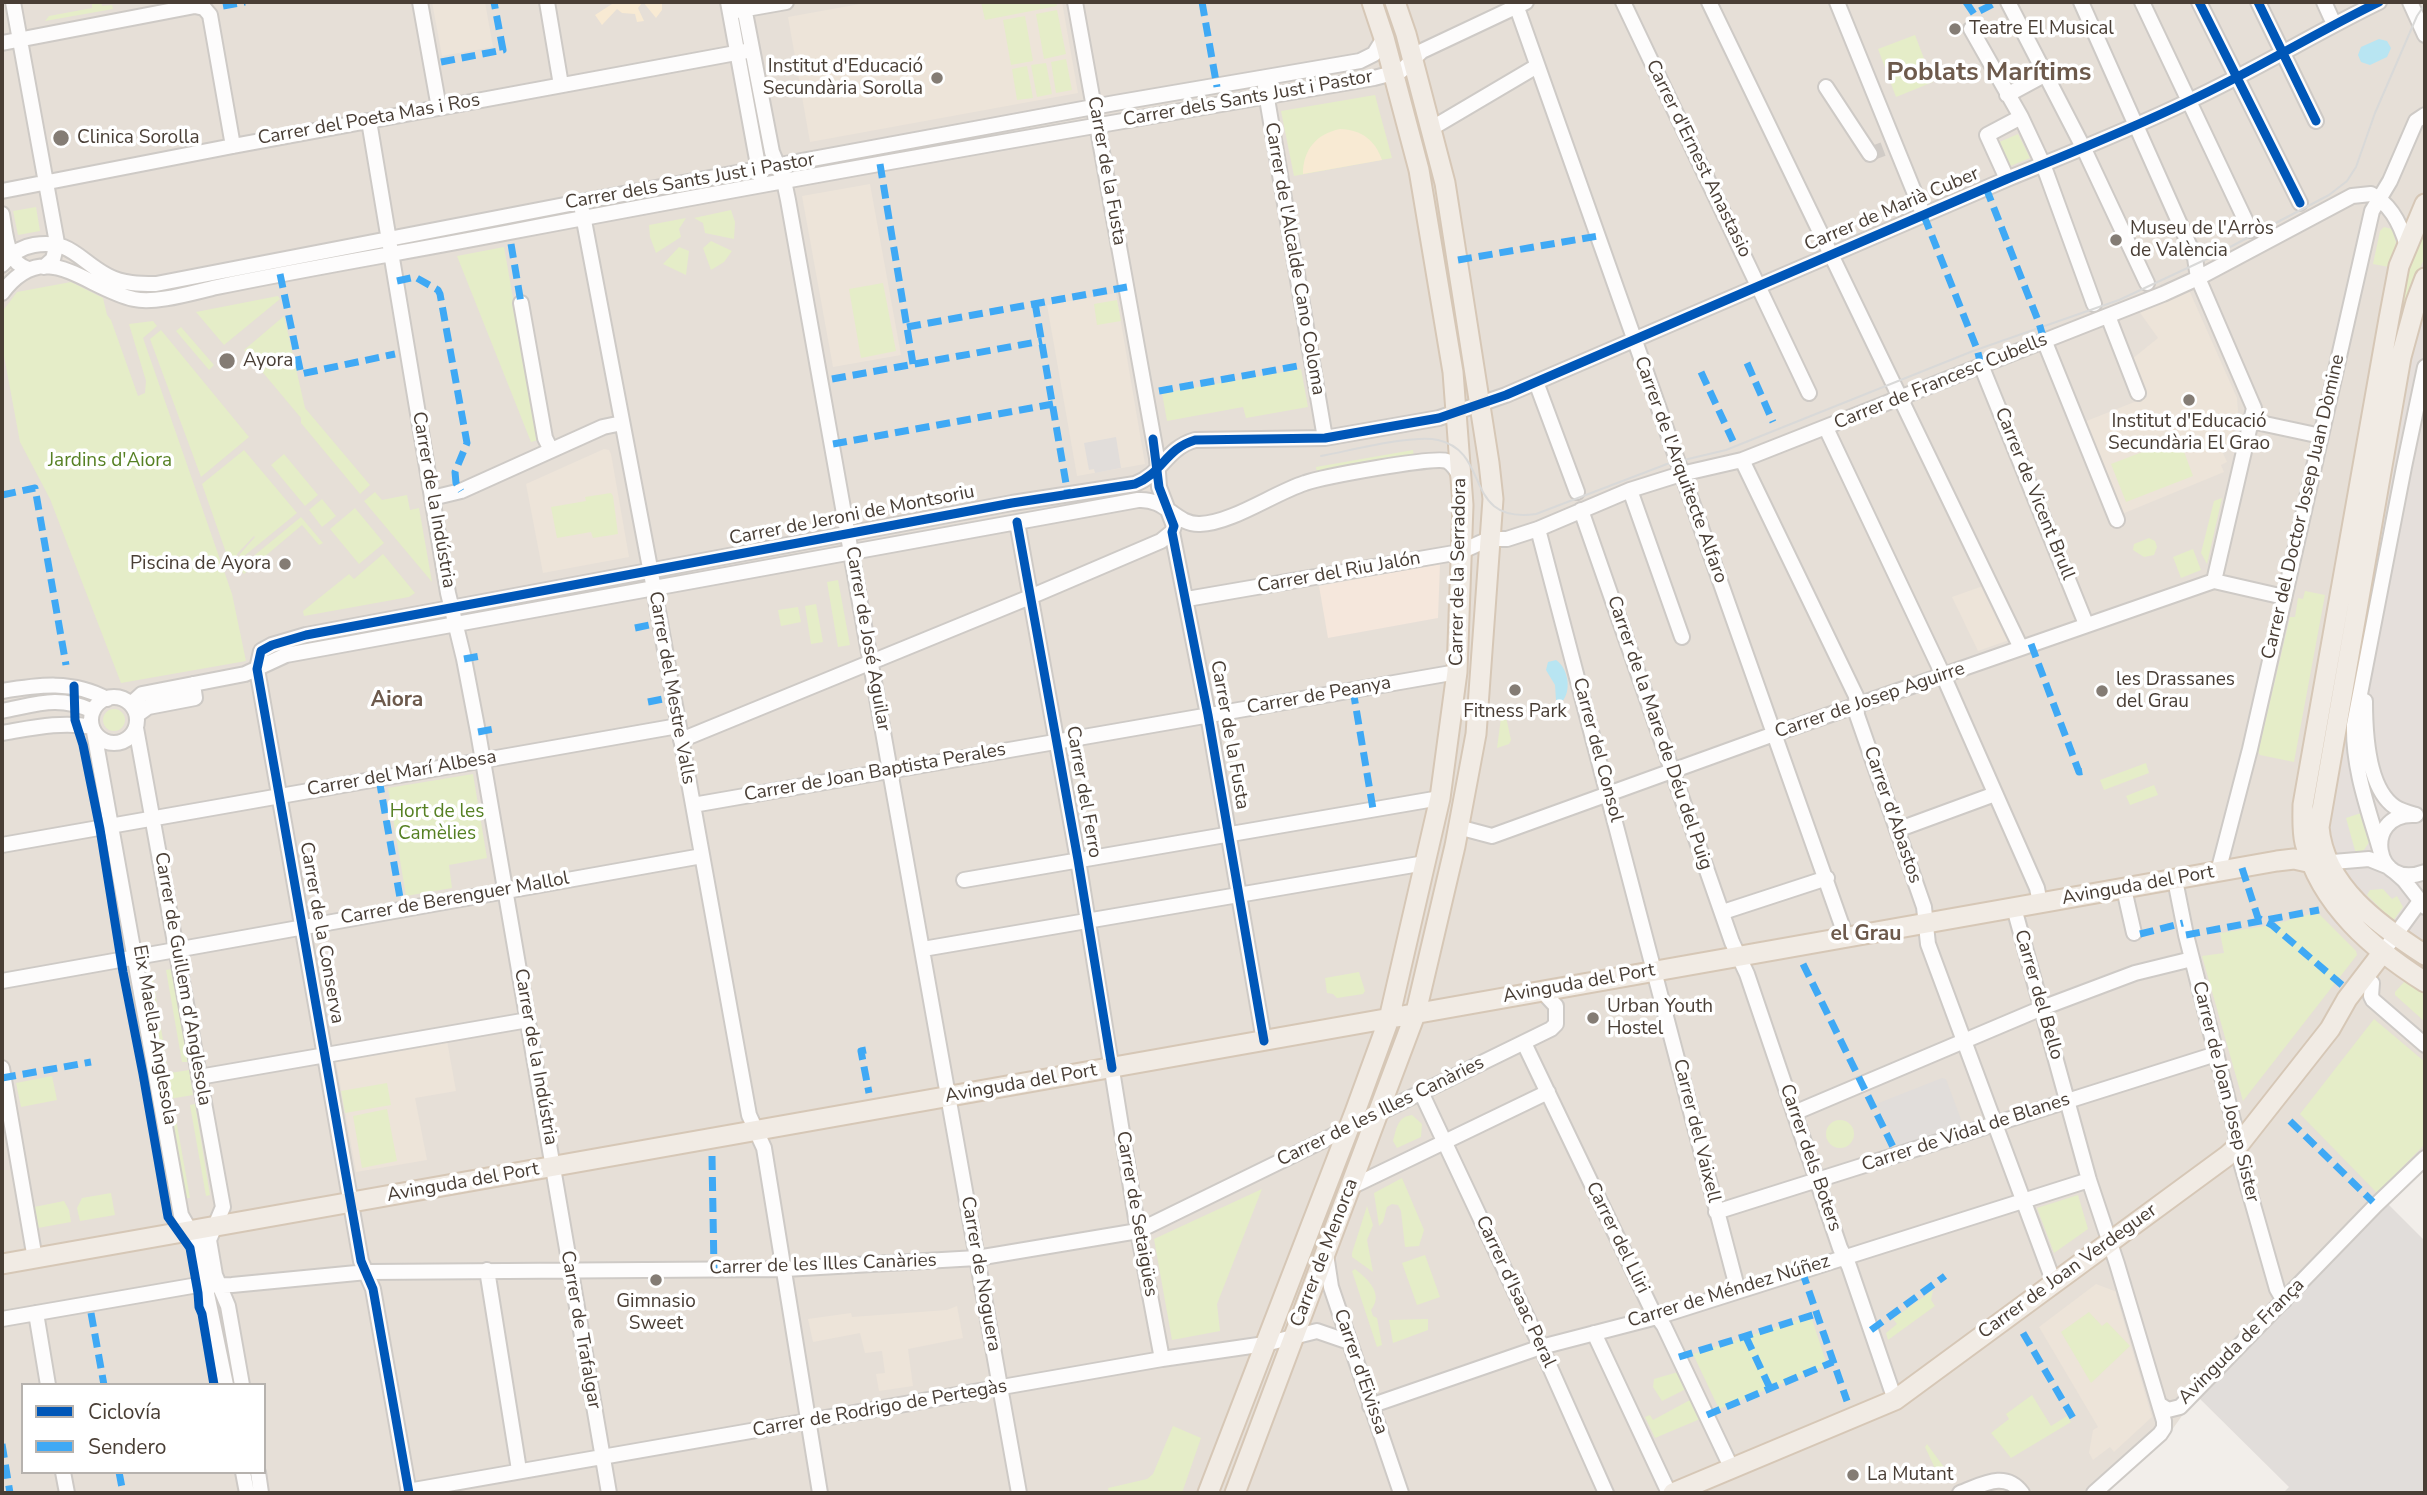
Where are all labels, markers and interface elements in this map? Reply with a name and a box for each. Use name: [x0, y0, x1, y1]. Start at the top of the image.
place label: Teatre El Musical: [1969, 18, 2114, 40]
marker: Teatre El Musical: [1947, 21, 1963, 37]
place label: Institut d'Educació Secundària Sorolla: [763, 56, 923, 100]
street label: Carrer d'Ernest Anastasio: [1640, 56, 1756, 262]
district label: Poblats Marítims: [1887, 58, 2091, 90]
street label: Carrer dels Sants Just i Pastor: [1121, 66, 1375, 132]
marker: Institut d'Educació Secundària Sorolla: [929, 70, 945, 86]
street label: Carrer del Poeta Mas i Ros: [256, 89, 482, 151]
street label: Carrer de la Fusta: [1082, 95, 1130, 247]
street label: Carrer de l'Alcalde Cano Coloma: [1259, 121, 1329, 397]
place label: Clinica Sorolla: [77, 127, 200, 149]
marker: Clinica Sorolla: [51, 128, 71, 148]
street label: Carrer dels Sants Just i Pastor: [563, 149, 817, 215]
street label: Carrer de Marià Cuber: [1801, 163, 1983, 257]
place label: Museu de l'Arròs de València: [2130, 218, 2274, 262]
marker: Museu de l'Arròs de València: [2108, 232, 2124, 248]
street label: Carrer de Francesc Cubells: [1831, 329, 2051, 435]
place label: Ayora: [243, 350, 293, 372]
marker: Ayora: [217, 351, 237, 371]
street label: Carrer del Doctor Josep Juan Dòmine: [2258, 352, 2350, 662]
street label: Carrer de l'Arquitecte Alfaro: [1628, 354, 1732, 586]
marker: Institut d'Educació Secundària El Grao: [2181, 392, 2197, 408]
street label: Carrer de Vicent Brull: [1989, 404, 2079, 584]
street label: Carrer de la Indústria: [406, 410, 460, 590]
place label: Institut d'Educació Secundària El Grao: [2108, 411, 2270, 455]
park label: Jardins d'Aiora: [48, 450, 172, 472]
street label: Carrer de la Serradora: [1446, 478, 1472, 666]
street label: Carrer de Jeroni de Montsoriu: [727, 481, 977, 551]
street label: Carrer de José Aguilar: [840, 545, 894, 733]
street label: Carrer del Riu Jalón: [1256, 547, 1422, 599]
place label: Piscina de Ayora: [130, 553, 271, 575]
marker: Piscina de Ayora: [277, 556, 293, 572]
street label: Carrer del Mestre Valls: [643, 590, 699, 786]
street label: Carrer de la Mare de Déu del Puig: [1601, 593, 1717, 873]
street label: Carrer de Josep Aguirre: [1772, 658, 1968, 744]
street label: Carrer de la Fusta: [1205, 659, 1253, 811]
place label: les Drassanes del Grau: [2116, 669, 2235, 713]
street label: Carrer de Peanya: [1245, 672, 1393, 720]
street label: Carrer del Consol: [1567, 675, 1627, 825]
marker: Fitness Park: [1507, 682, 1523, 698]
marker: les Drassanes del Grau: [2094, 683, 2110, 699]
district label: Aiora: [371, 688, 423, 714]
place label: Fitness Park: [1463, 701, 1567, 723]
street label: Carrer del Ferro: [1060, 724, 1106, 860]
street label: Carrer de Joan Baptista Perales: [742, 739, 1008, 807]
street label: Carrer d'Abastos: [1858, 743, 1926, 887]
street label: Carrer del Marí Albesa: [306, 746, 498, 802]
park label: Hort de les Camèlies: [390, 801, 484, 845]
street label: Carrer de la Conserva: [294, 840, 348, 1026]
street label: Carrer de Guillem d'Anglesola: [148, 850, 216, 1108]
street label: Avinguda del Port: [2060, 861, 2216, 911]
street label: Carrer de Berenguer Mallol: [339, 868, 571, 930]
district label: el Grau: [1831, 922, 1901, 948]
street label: Carrer del Bello: [2009, 927, 2067, 1063]
street label: Eix Maella-Anglesola: [127, 943, 181, 1127]
street label: Avinguda del Port: [1501, 959, 1657, 1009]
street label: Carrer de la Indústria: [508, 967, 562, 1147]
street label: Carrer de Joan Josep Sister: [2186, 979, 2264, 1205]
place label: Urban Youth Hostel: [1607, 996, 1713, 1040]
marker: Urban Youth Hostel: [1585, 1010, 1601, 1026]
street label: Carrer de les Illes Canàries: [1274, 1052, 1488, 1172]
street label: Carrer del Vaixell: [1667, 1057, 1725, 1205]
street label: Avinguda del Port: [943, 1059, 1099, 1109]
street label: Carrer dels Boters: [1774, 1081, 1846, 1235]
street label: Carrer de Vidal de Blanes: [1859, 1089, 2073, 1177]
street label: Carrer de Setaigües: [1110, 1129, 1162, 1299]
street label: Avinguda del Port: [385, 1158, 541, 1208]
street label: Carrer de Menorca: [1286, 1176, 1364, 1330]
street label: Carrer del Lliri: [1580, 1179, 1654, 1297]
street label: Carrer de Noguera: [955, 1195, 1005, 1353]
street label: Carrer de Joan Verdeguer: [1974, 1200, 2162, 1344]
street label: Carrer d'Isaac Peral: [1470, 1212, 1560, 1372]
street label: Carrer de Trafalgar: [555, 1249, 605, 1411]
street label: Carrer de les Illes Canàries: [709, 1250, 937, 1280]
street label: Carrer de Méndez Núñez: [1625, 1250, 1833, 1334]
marker: Gimnasio Sweet: [648, 1272, 664, 1288]
street label: Avinguda de França: [2174, 1274, 2310, 1410]
place label: Gimnasio Sweet: [616, 1291, 696, 1335]
street label: Carrer d'Eivissa: [1328, 1306, 1392, 1438]
street label: Carrer de Rodrigo de Pertegàs: [751, 1375, 1009, 1443]
legend: [21, 1383, 266, 1474]
text: Ciclovía: [88, 1398, 161, 1426]
text: Sendero: [88, 1433, 167, 1461]
place label: La Mutant: [1867, 1464, 1953, 1486]
marker: La Mutant: [1845, 1467, 1861, 1483]

